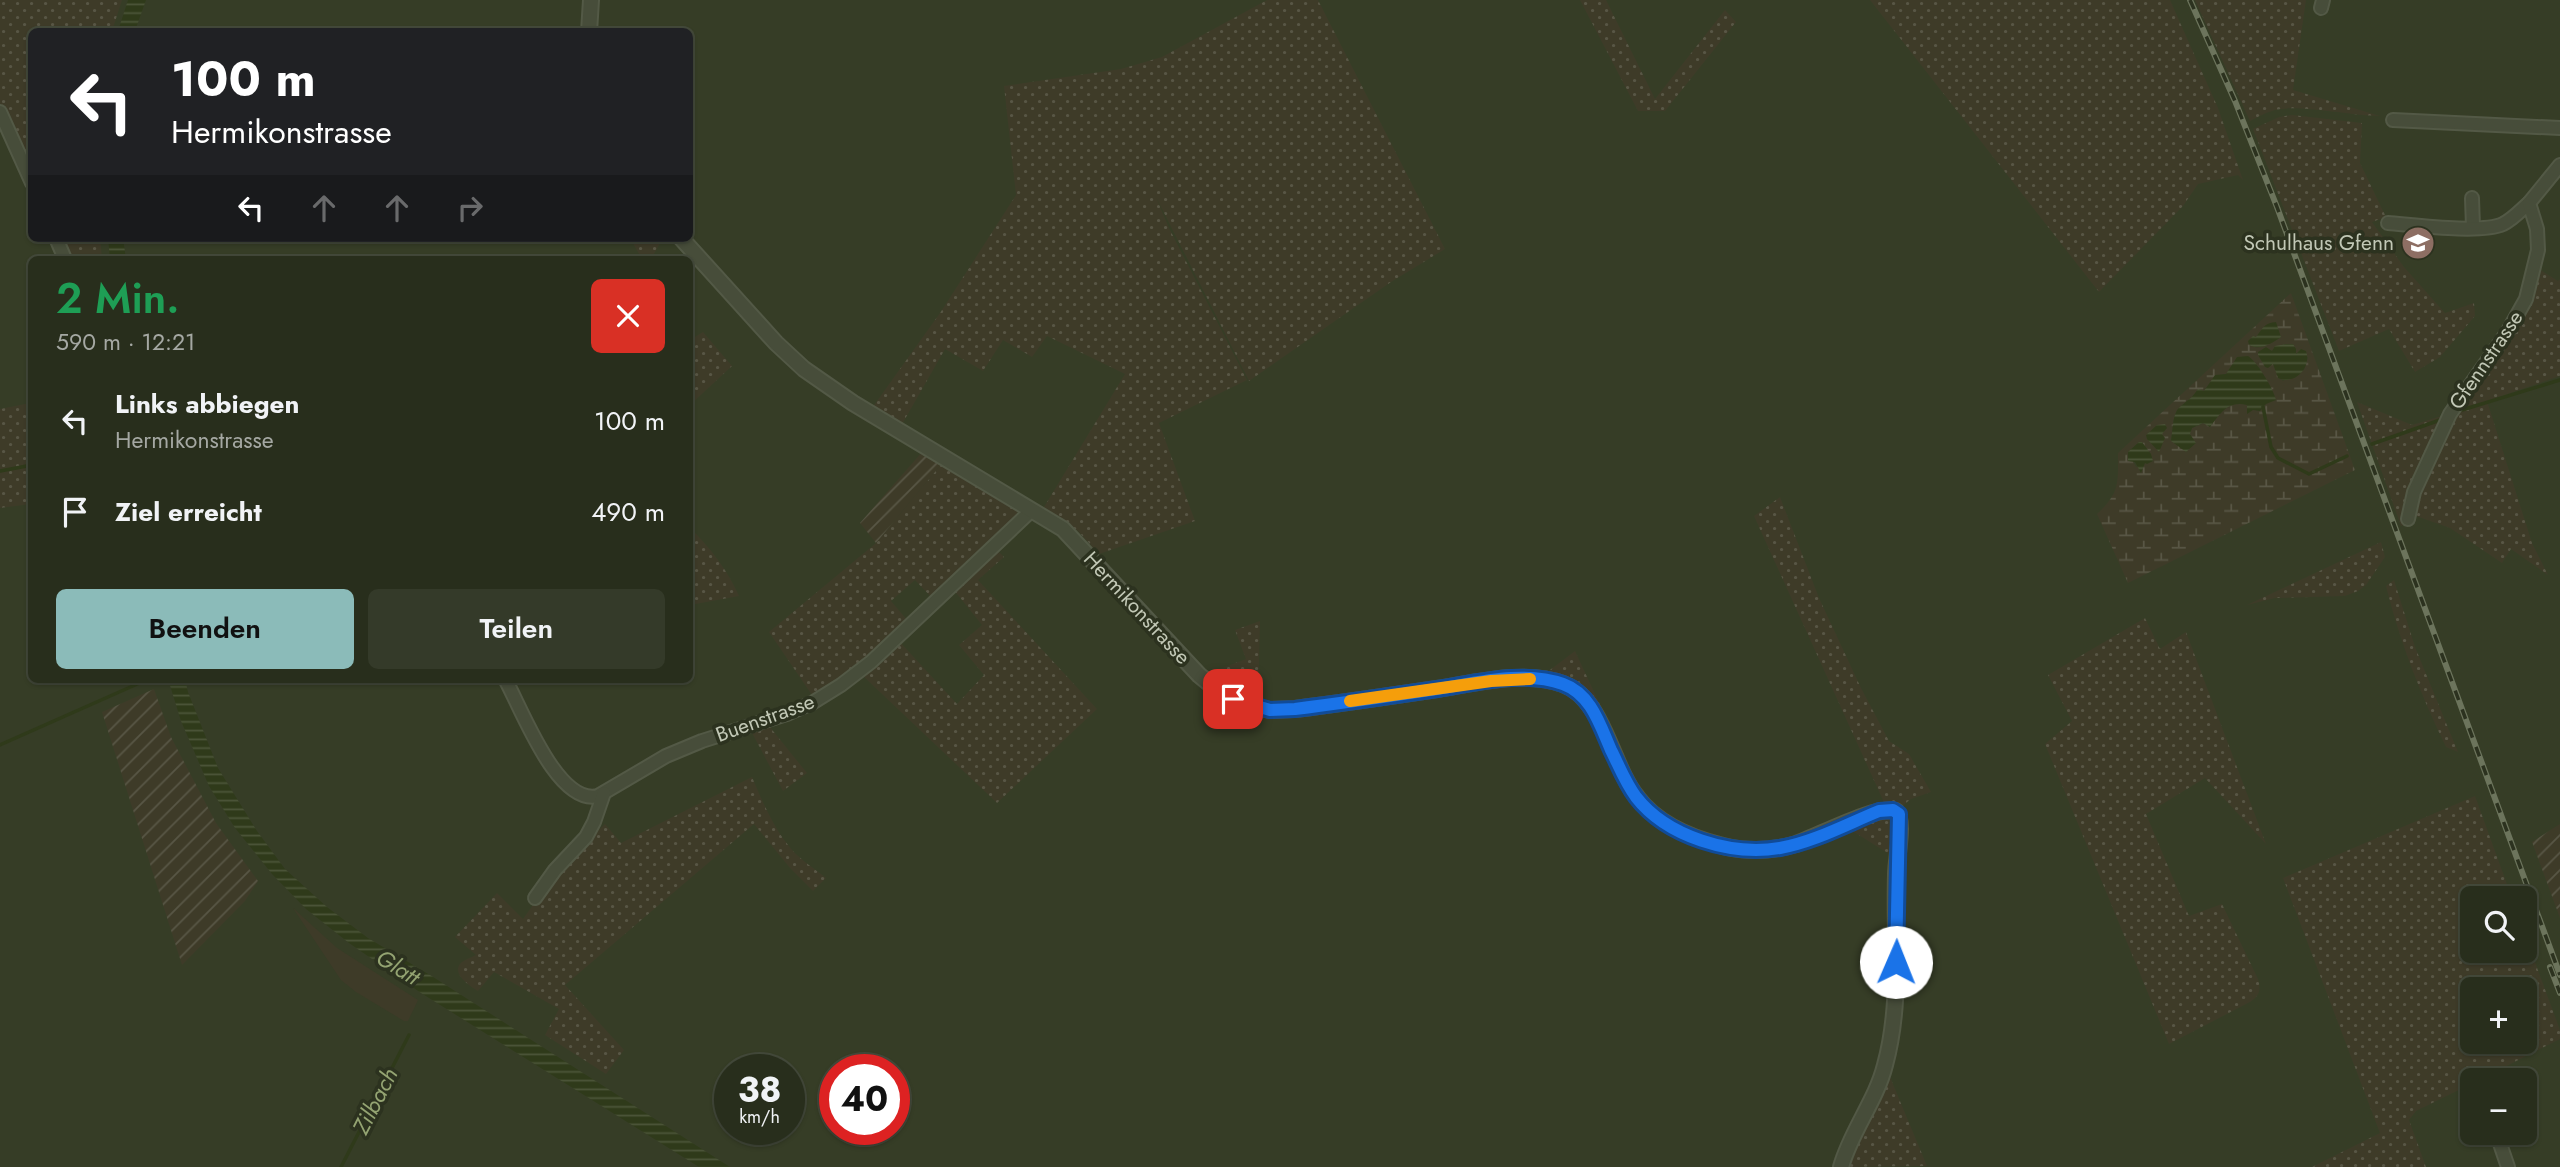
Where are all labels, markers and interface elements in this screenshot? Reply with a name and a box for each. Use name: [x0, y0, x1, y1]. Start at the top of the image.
text: 100 m: [171, 44, 316, 114]
icon: left: [56, 56, 147, 147]
text: Hermikonstrasse: [171, 109, 392, 155]
icon: left: [232, 189, 270, 227]
icon: ahead: [305, 189, 343, 227]
icon: ahead: [378, 189, 416, 227]
icon: right: [451, 189, 489, 227]
school or university icon: Schulhaus Gfenn: [2399, 224, 2437, 262]
place label: Schulhaus Gfenn: [2244, 228, 2394, 258]
text: 2 Min.: [56, 268, 179, 329]
button: close: [591, 279, 665, 353]
street label: Gfennstrasse: [2442, 304, 2530, 416]
text: 590 m · 12:21: [56, 325, 195, 359]
text: Links abbiegen: [115, 385, 299, 423]
icon: left: [56, 402, 94, 440]
text: 100 m: [594, 402, 665, 440]
text: Hermikonstrasse: [115, 423, 274, 457]
icon: arrive: [56, 493, 94, 531]
text: Ziel erreicht: [115, 493, 262, 531]
text: 490 m: [591, 493, 665, 531]
street label: Hermikonstrasse: [1077, 545, 1197, 671]
button: Beenden: [56, 589, 354, 669]
button: Teilen: [368, 589, 665, 669]
pin: [1203, 669, 1263, 729]
icon: arrive: [1214, 680, 1252, 718]
street label: Buenstrasse: [711, 686, 819, 750]
map controls: [2460, 886, 2537, 1145]
button: search: [2460, 886, 2537, 963]
position arrow: [1859, 925, 1933, 999]
water label: Glatt: [370, 940, 428, 994]
button: +: [2460, 977, 2537, 1054]
speed limit sign: 40: [819, 1054, 910, 1145]
water label: Zilbach: [343, 1062, 406, 1141]
text: 38: [738, 1065, 781, 1115]
button: −: [2460, 1068, 2537, 1145]
text: km/h: [739, 1104, 780, 1130]

